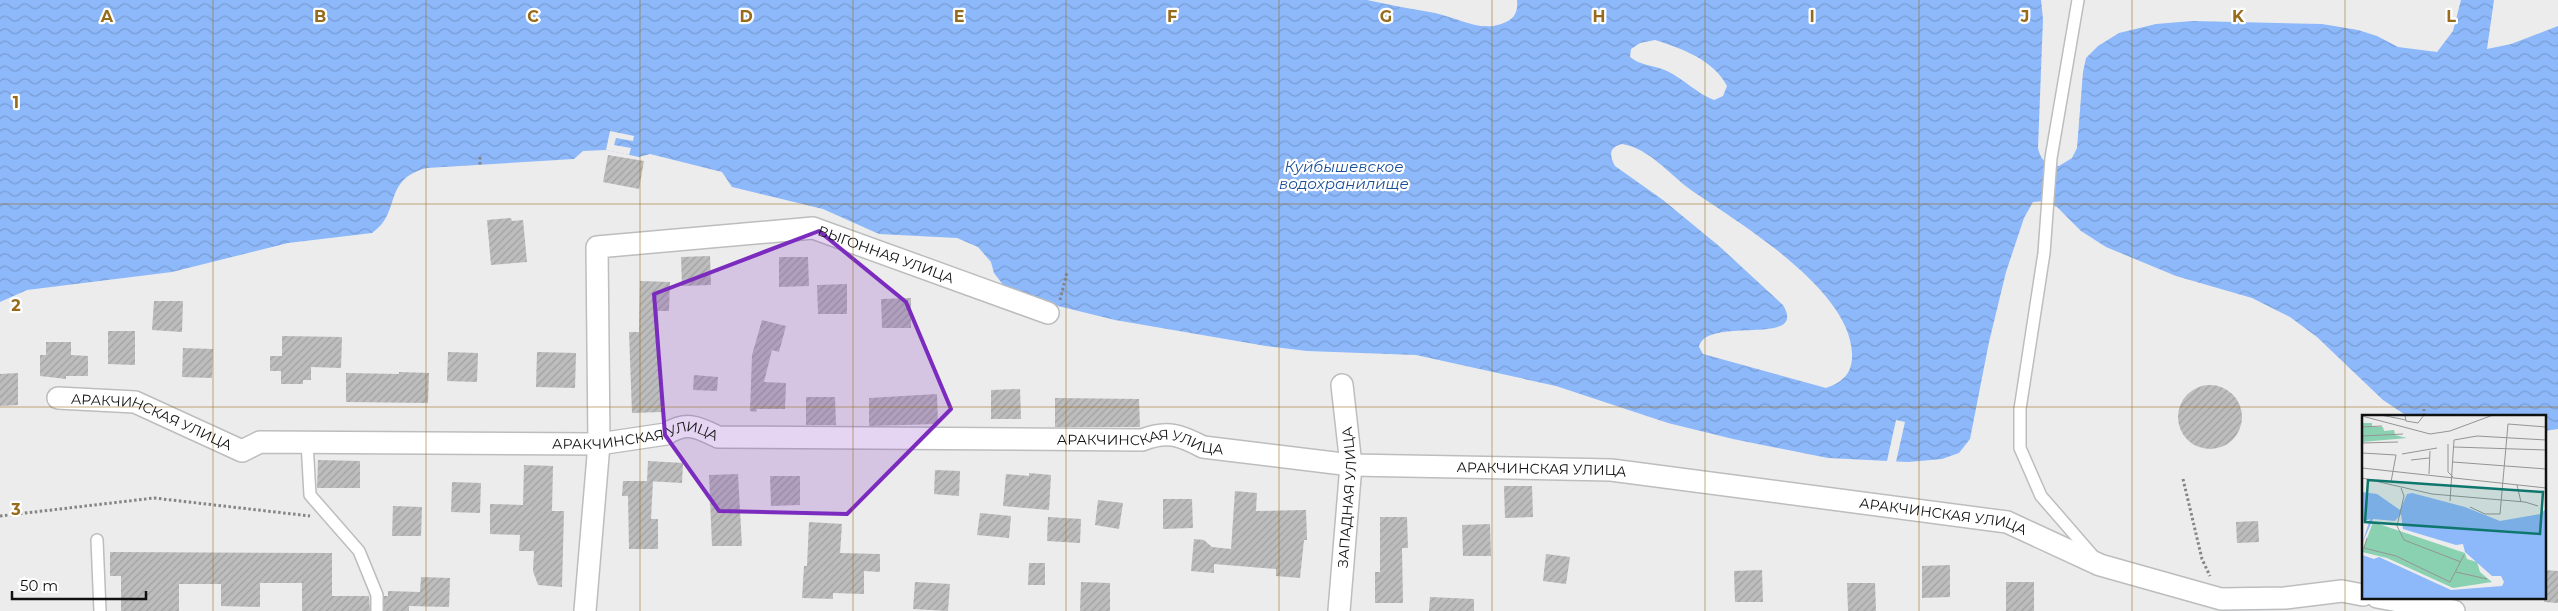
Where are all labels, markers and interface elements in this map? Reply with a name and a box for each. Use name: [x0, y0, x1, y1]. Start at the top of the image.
text: A: [100, 7, 114, 26]
text: B: [314, 7, 326, 26]
text: C: [527, 7, 539, 26]
text: D: [739, 7, 753, 26]
text: E: [954, 7, 964, 26]
text: F: [1167, 7, 1177, 26]
text: G: [1380, 7, 1392, 26]
text: H: [1593, 7, 1605, 26]
text: I: [1809, 7, 1815, 26]
text: J: [2020, 7, 2029, 26]
text: K: [2232, 7, 2245, 26]
text: L: [2446, 7, 2456, 26]
text: 1: [13, 93, 19, 112]
water label: Куйбышевское водохранилище: [1279, 157, 1409, 193]
street label: ВЫГОННАЯ УЛИЦА: [815, 222, 957, 287]
text: 2: [11, 296, 21, 315]
street label: АРАКЧИНСКАЯ УЛИЦА: [70, 390, 236, 455]
inset map: [2362, 415, 2546, 598]
street label: АРАКЧИНСКАЯ УЛИЦА: [552, 417, 722, 453]
street label: АРАКЧИНСКАЯ УЛИЦА: [1057, 425, 1225, 459]
street label: ЗАПАДНАЯ УЛИЦА: [1334, 425, 1360, 569]
street label: АРАКЧИНСКАЯ УЛИЦА: [1456, 458, 1628, 481]
street label: АРАКЧИНСКАЯ УЛИЦА: [1858, 494, 2030, 539]
text: 3: [10, 500, 21, 519]
scale bar: [12, 568, 146, 600]
text: 50 m: [20, 576, 58, 595]

